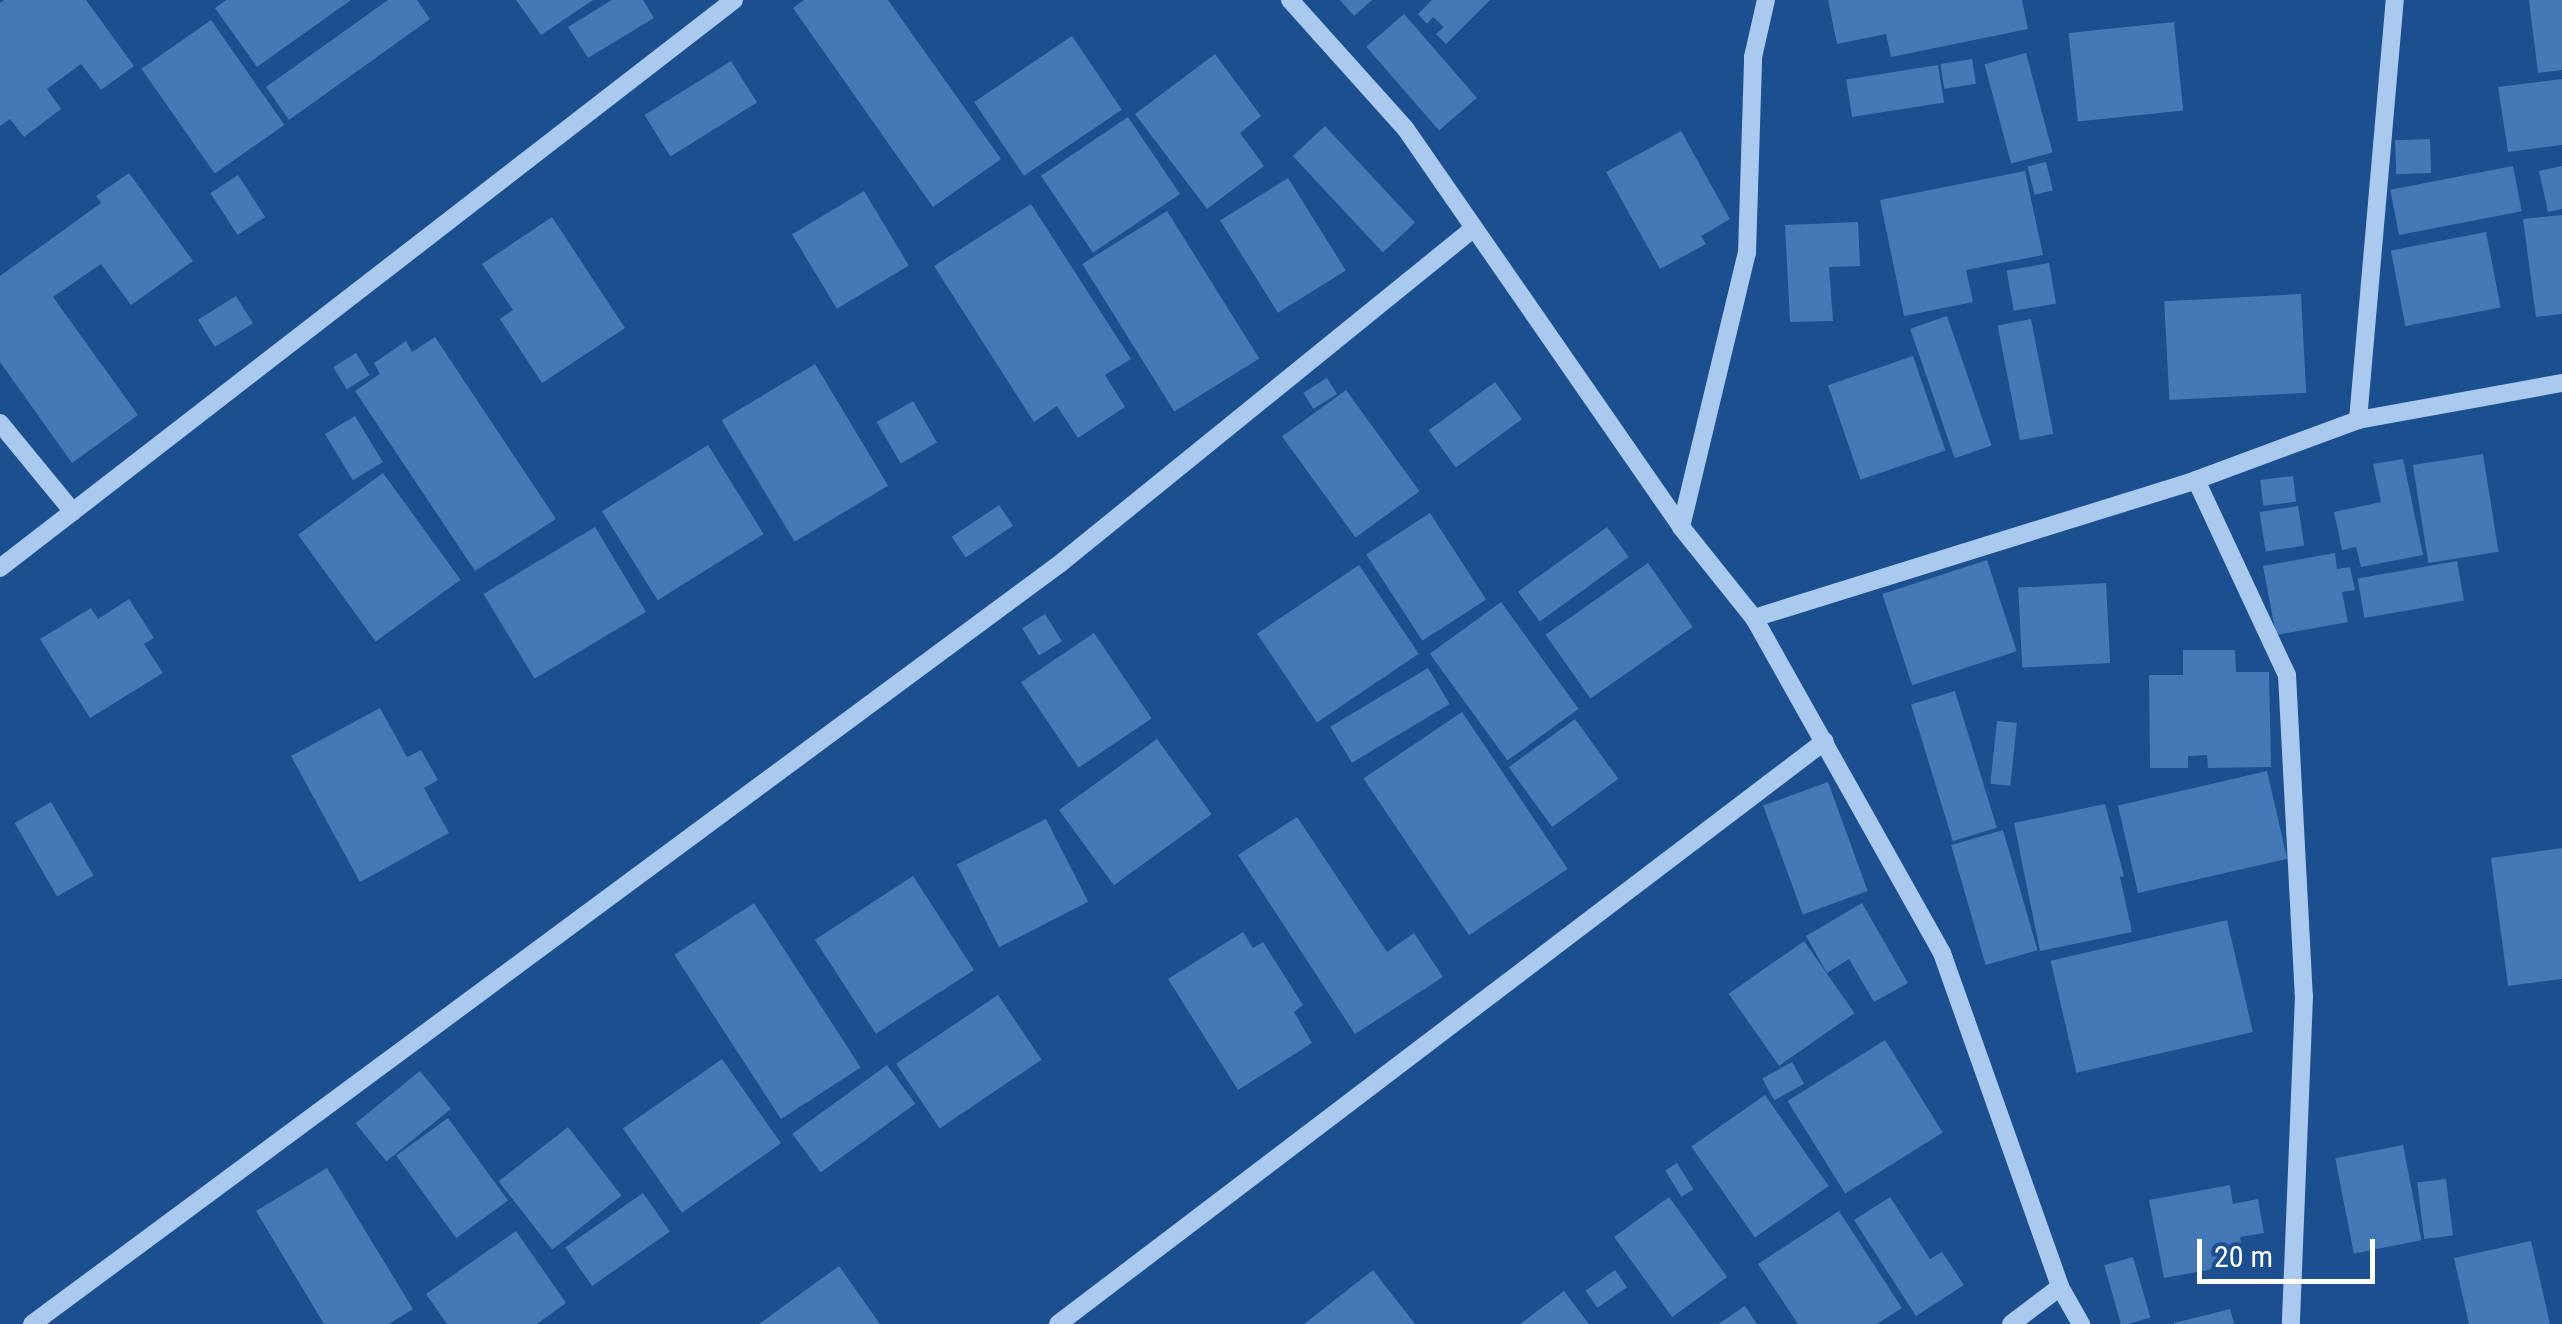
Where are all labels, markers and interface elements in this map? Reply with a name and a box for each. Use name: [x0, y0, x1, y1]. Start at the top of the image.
scale bar: [2202, 1219, 2380, 1281]
text: 20 m: [2214, 1239, 2273, 1274]

